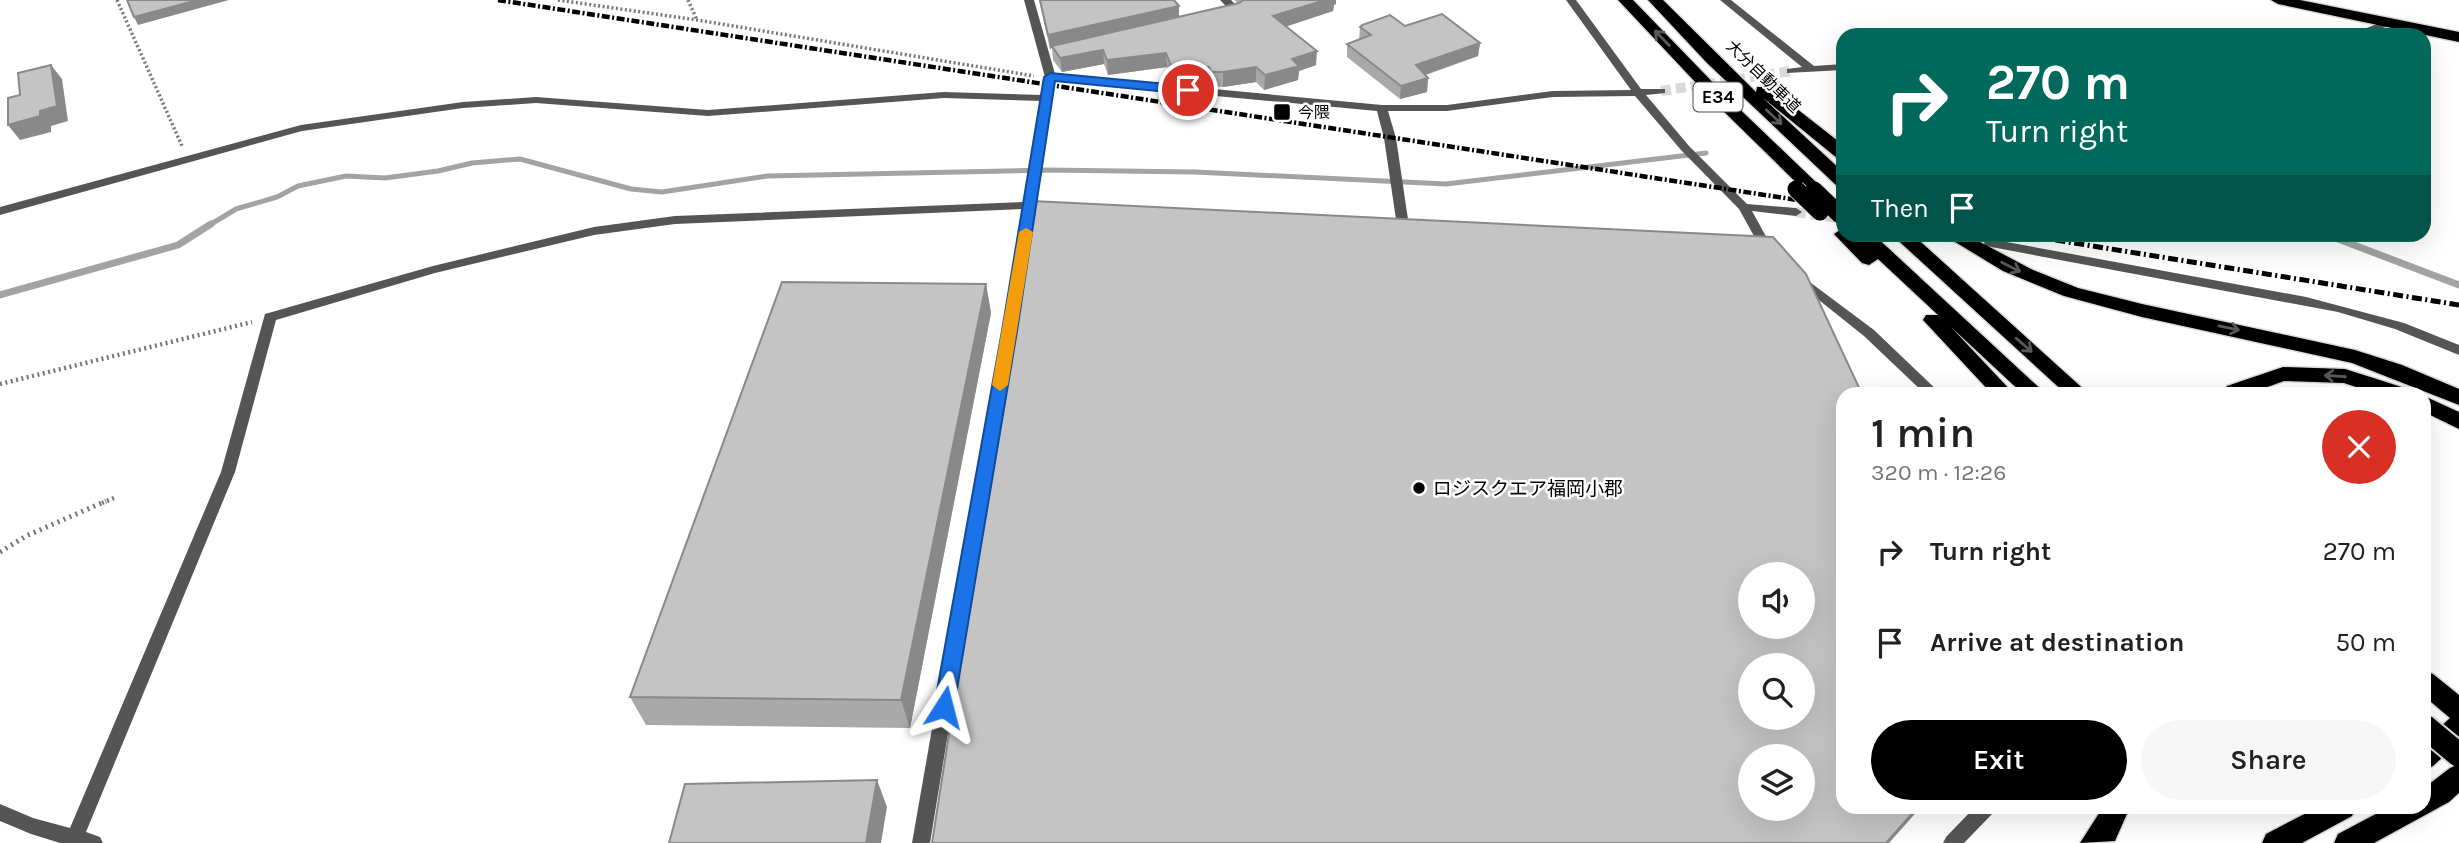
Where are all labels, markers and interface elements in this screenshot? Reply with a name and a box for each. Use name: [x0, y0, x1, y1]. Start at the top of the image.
one-way arrow: [1653, 30, 1670, 47]
street label: 大分自動車道: [1723, 36, 1805, 117]
text: 270 m: [1986, 54, 2130, 111]
icon: right: [1871, 56, 1962, 147]
pin: [1158, 60, 1218, 120]
icon: arrive: [1169, 71, 1207, 109]
road number: E34: [1694, 82, 1742, 112]
marker: 今隈: [1272, 102, 1292, 122]
place label: 今隈: [1298, 103, 1330, 122]
one-way arrow: [1764, 108, 1782, 125]
text: Turn right: [1986, 113, 2128, 150]
icon: arrive: [1943, 189, 1981, 227]
text: Then: [1871, 193, 1929, 224]
one-way arrow: [2000, 261, 2021, 275]
one-way arrow: [2217, 322, 2240, 336]
one-way arrow: [2014, 337, 2032, 353]
one-way arrow: [2324, 369, 2347, 382]
text: 1 min: [1871, 408, 1975, 458]
button: close: [2322, 410, 2396, 484]
text: 320 m · 12:26: [1871, 459, 2006, 486]
place label: ロジスクエア福岡小郡: [1433, 478, 1623, 500]
marker: ロジスクエア福岡小郡: [1411, 480, 1427, 496]
icon: right: [1871, 533, 1909, 571]
text: Turn right: [1930, 536, 2051, 567]
text: 270 m: [2323, 536, 2396, 567]
map controls: [1738, 562, 1815, 821]
button: sound: [1738, 562, 1815, 639]
icon: arrive: [1871, 624, 1909, 662]
text: Arrive at destination: [1930, 627, 2184, 658]
text: 50 m: [2335, 627, 2396, 658]
button: search: [1738, 653, 1815, 730]
position arrow: [907, 670, 981, 744]
button: Exit: [1871, 720, 2127, 800]
button: Share: [2141, 720, 2396, 800]
button: layers: [1738, 744, 1815, 821]

